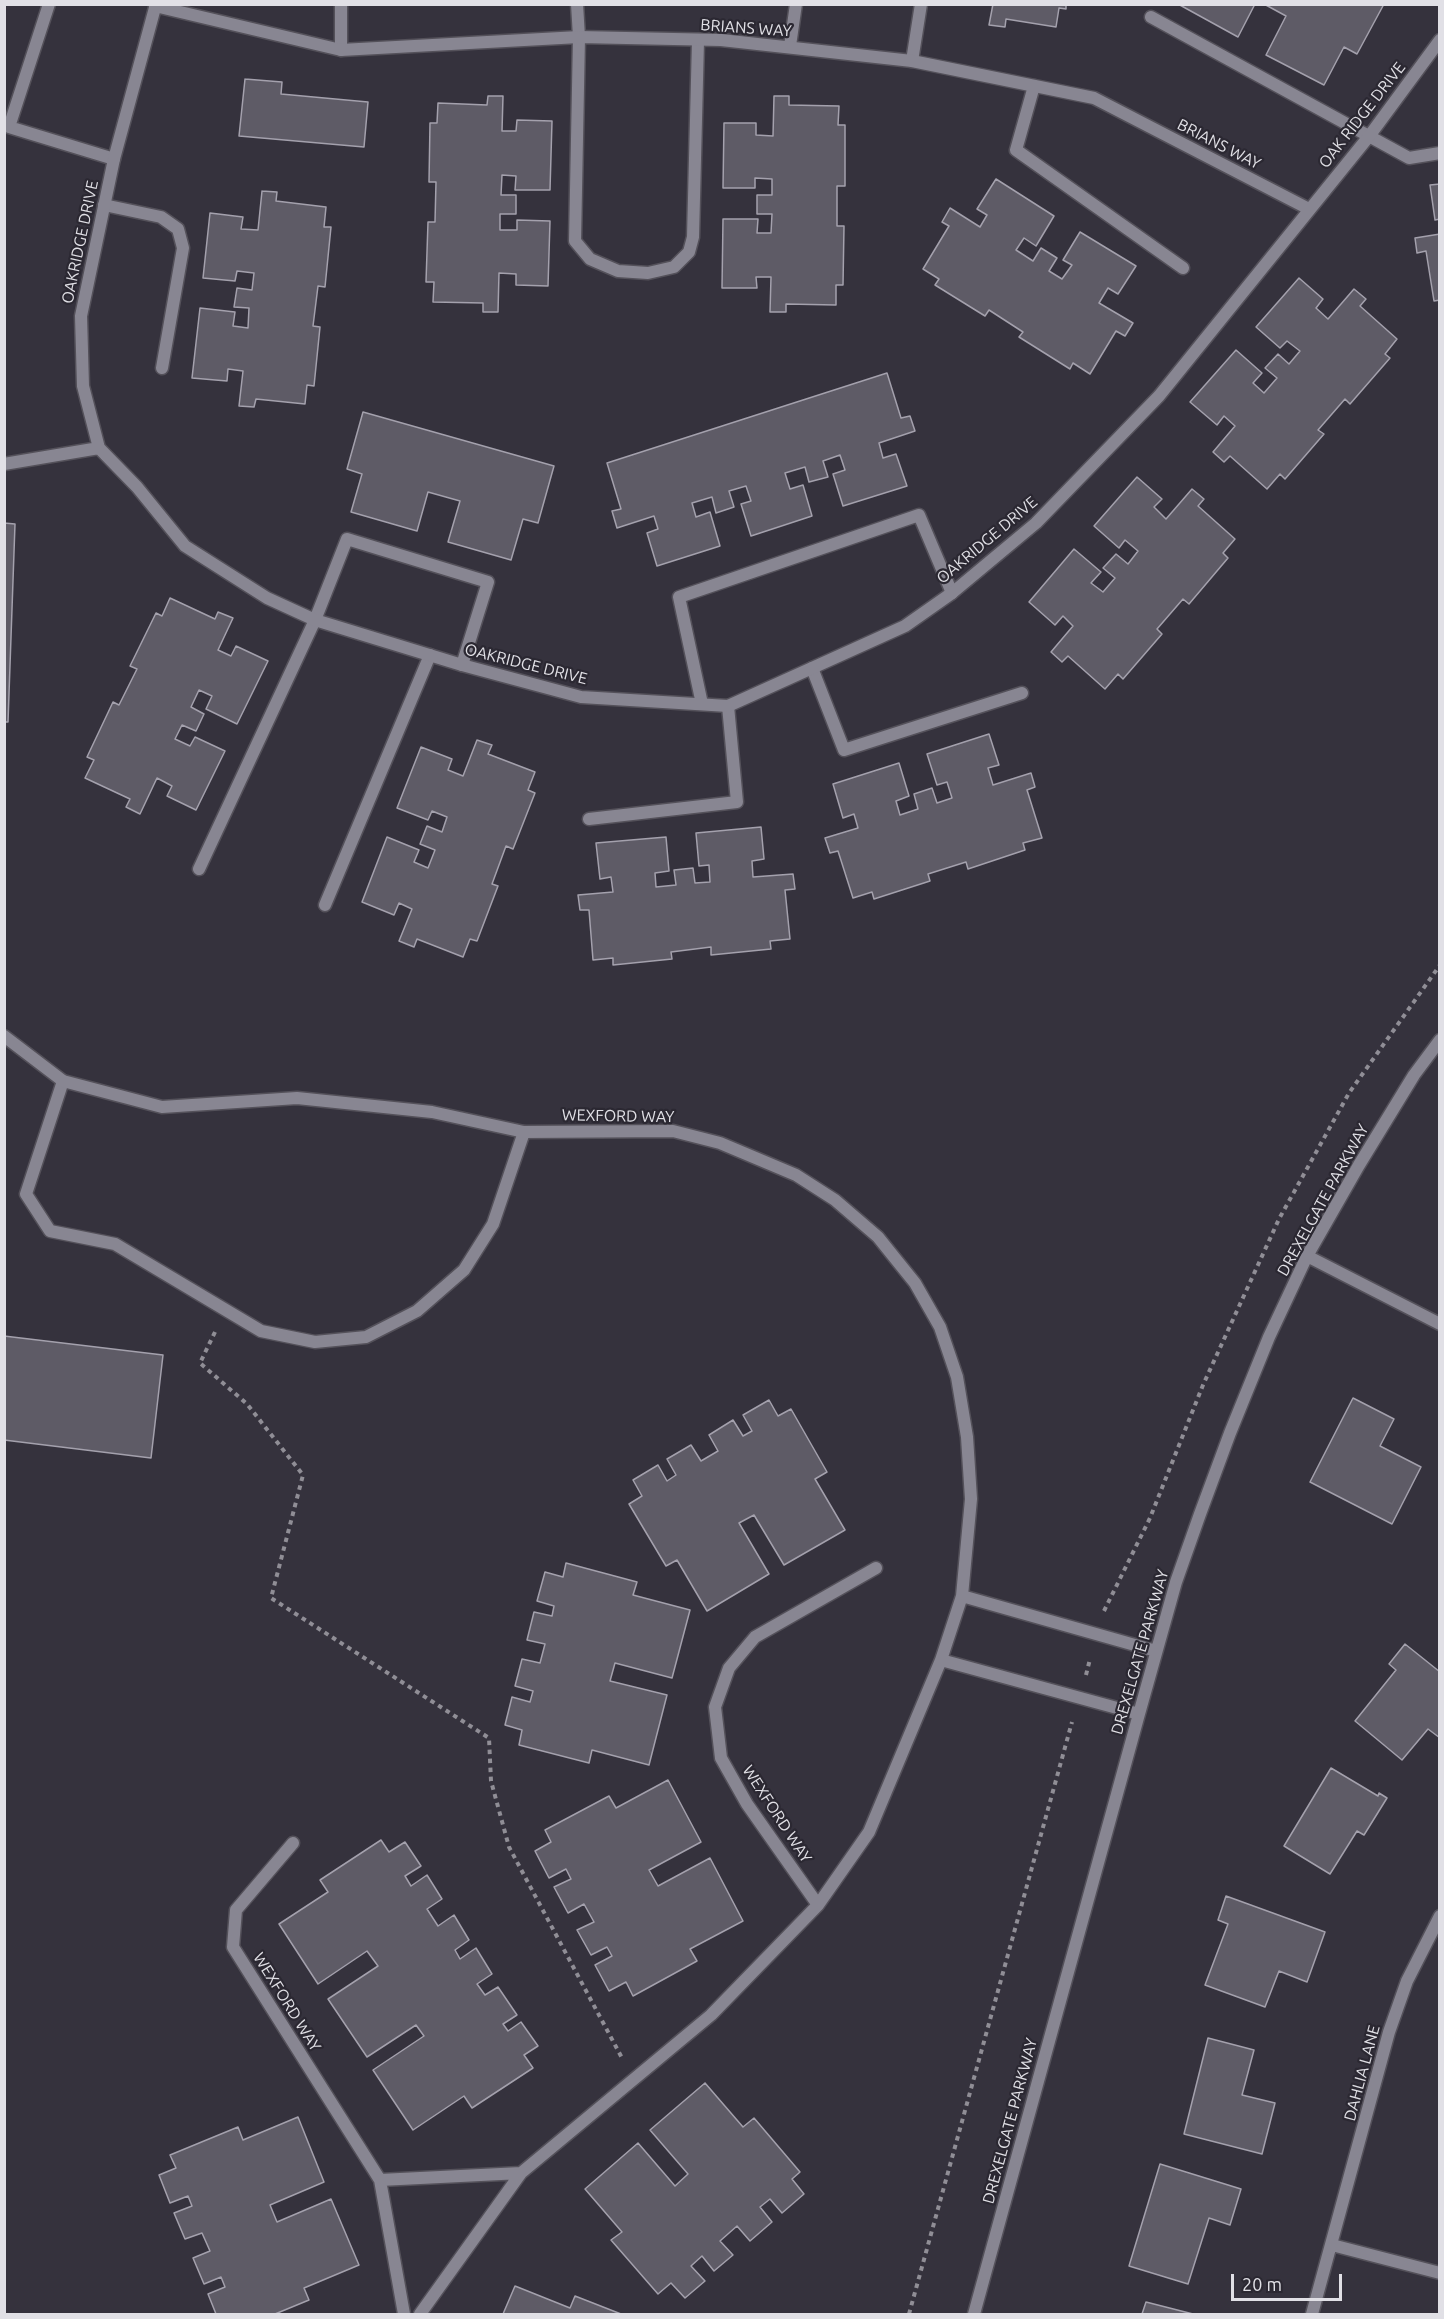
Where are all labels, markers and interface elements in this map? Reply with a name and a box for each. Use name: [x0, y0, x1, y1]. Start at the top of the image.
street label: BRIANS WAY: [700, 15, 792, 41]
street label: OAK RIDGE DRIVE: [1315, 58, 1409, 172]
street label: BRIANS WAY: [1174, 115, 1264, 173]
street label: OAKRIDGE DRIVE: [58, 179, 102, 305]
street label: OAKRIDGE DRIVE: [933, 492, 1041, 588]
street label: OAKRIDGE DRIVE: [463, 640, 589, 688]
street label: WEXFORD WAY: [562, 1105, 674, 1127]
street label: DREXELGATE PARKWAY: [1273, 1121, 1373, 1279]
street label: DREXELGATE PARKWAY: [1107, 1567, 1173, 1737]
street label: WEXFORD WAY: [738, 1762, 816, 1866]
street label: WEXFORD WAY: [249, 1949, 325, 2055]
street label: DAHLIA LANE: [1340, 2023, 1384, 2123]
street label: DREXELGATE PARKWAY: [979, 2036, 1041, 2206]
scale bar: [1234, 2262, 1345, 2300]
text: 20 m: [1242, 2274, 1282, 2294]

